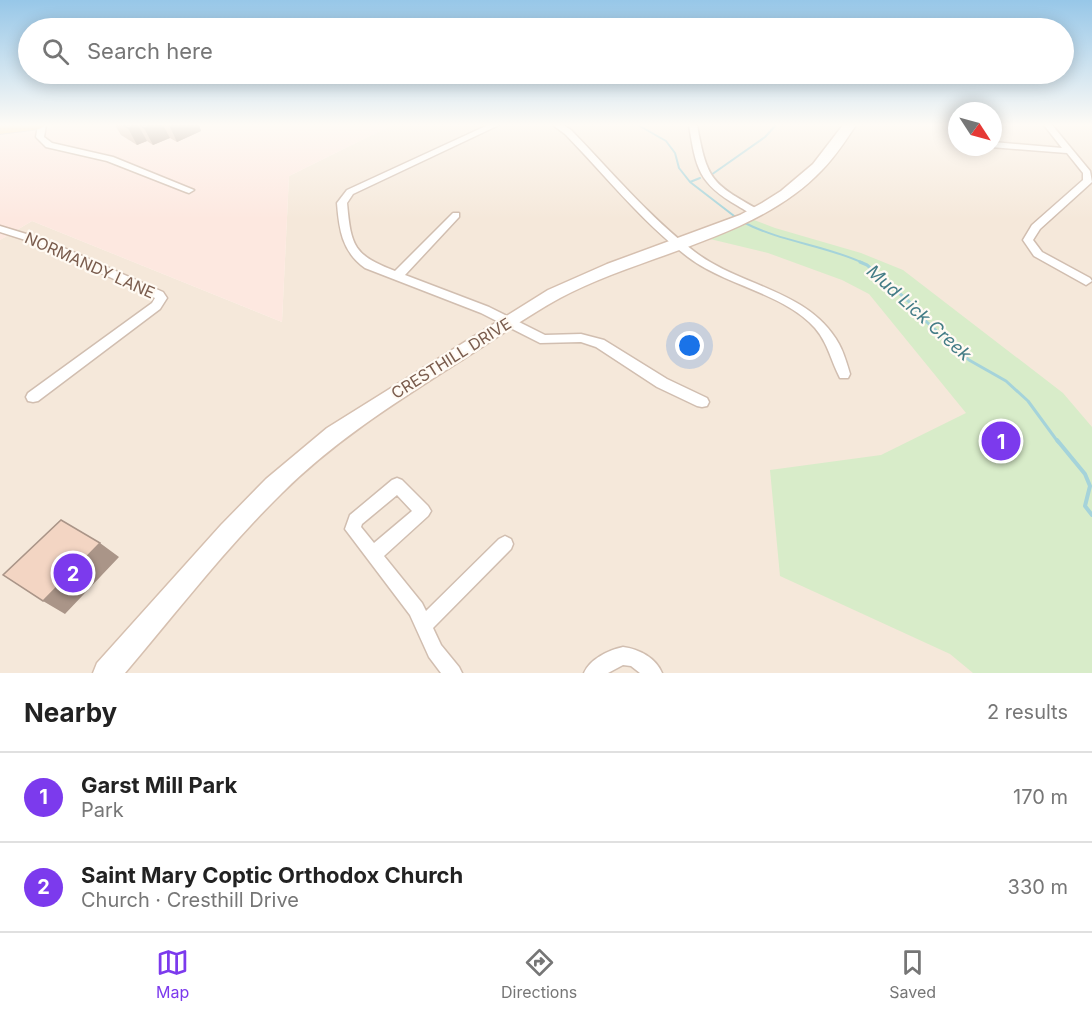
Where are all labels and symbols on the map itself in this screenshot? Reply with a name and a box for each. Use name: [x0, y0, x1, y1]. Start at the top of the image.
north arrow: [948, 102, 1002, 156]
street label: NORMANDY LANE: [22, 227, 158, 303]
water label: Mud Lick Creek: [863, 260, 977, 366]
street label: CRESTHILL DRIVE: [387, 313, 515, 403]
your location: [675, 331, 704, 360]
pin: 1: [982, 418, 1020, 464]
pin: 2: [54, 550, 92, 596]

